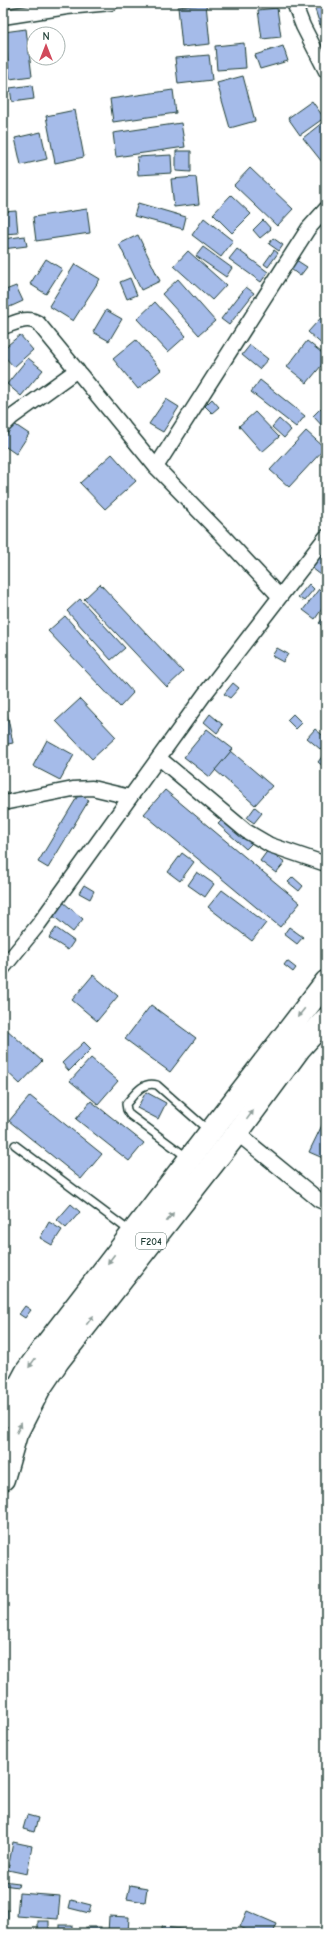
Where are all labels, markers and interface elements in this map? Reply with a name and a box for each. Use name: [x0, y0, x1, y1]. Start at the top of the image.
north arrow: [26, 26, 66, 66]
text: N: [42, 30, 50, 43]
one-way arrow: [297, 1007, 306, 1018]
one-way arrow: [246, 1110, 255, 1121]
one-way arrow: [166, 1212, 174, 1223]
road number: F204: [136, 1233, 166, 1249]
one-way arrow: [106, 1254, 115, 1265]
one-way arrow: [86, 1315, 94, 1326]
one-way arrow: [28, 1358, 36, 1369]
one-way arrow: [16, 1423, 22, 1434]

